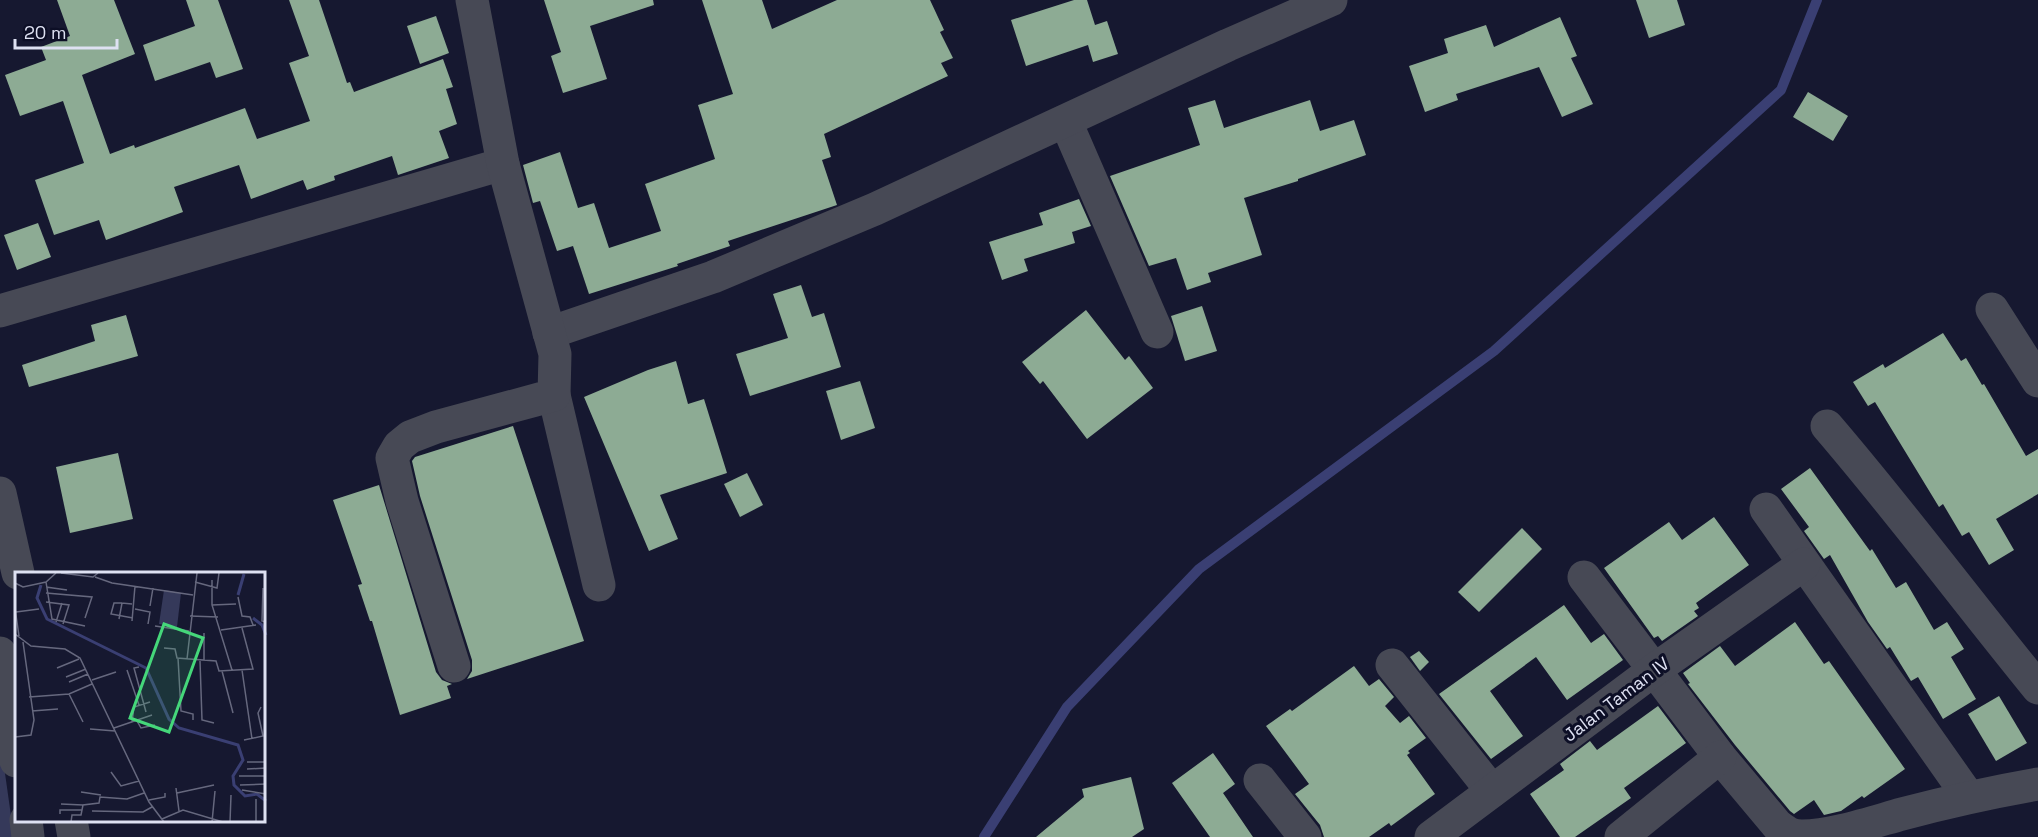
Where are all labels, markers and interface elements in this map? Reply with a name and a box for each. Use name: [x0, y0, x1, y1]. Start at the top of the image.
scale bar: [15, 12, 117, 50]
text: 20 m: [24, 21, 67, 44]
inset map: [15, 572, 266, 822]
street label: Jalan Taman IV: [1558, 652, 1674, 746]

